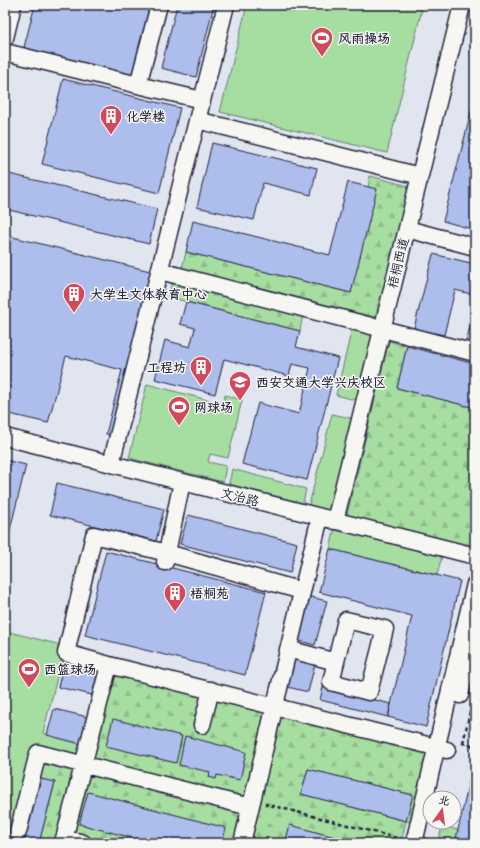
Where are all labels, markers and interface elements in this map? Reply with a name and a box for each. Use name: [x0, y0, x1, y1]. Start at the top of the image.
sports icon: 风雨操场: [309, 25, 335, 58]
place label: 风雨操场: [338, 31, 390, 46]
building icon: 化学楼: [98, 103, 124, 136]
place label: 化学楼: [126, 109, 165, 124]
street label: 梧桐西道: [384, 236, 412, 290]
building icon: 大学生文体教育中心: [61, 281, 87, 314]
place label: 大学生文体教育中心: [90, 287, 207, 302]
building icon: 工程坊: [188, 354, 214, 387]
place label: 工程坊: [147, 360, 186, 375]
school or university icon: 西安交通大学兴庆校区: [227, 369, 253, 402]
place label: 西安交通大学兴庆校区: [256, 375, 386, 390]
sports icon: 网球场: [166, 394, 192, 427]
place label: 网球场: [194, 400, 233, 415]
street label: 文治路: [219, 485, 261, 509]
building icon: 梧桐苑: [162, 580, 188, 613]
place label: 梧桐苑: [190, 586, 229, 601]
sports icon: 西篮球场: [16, 656, 42, 689]
place label: 西篮球场: [44, 662, 96, 677]
north arrow: [422, 790, 462, 830]
text: 北: [437, 793, 451, 808]

